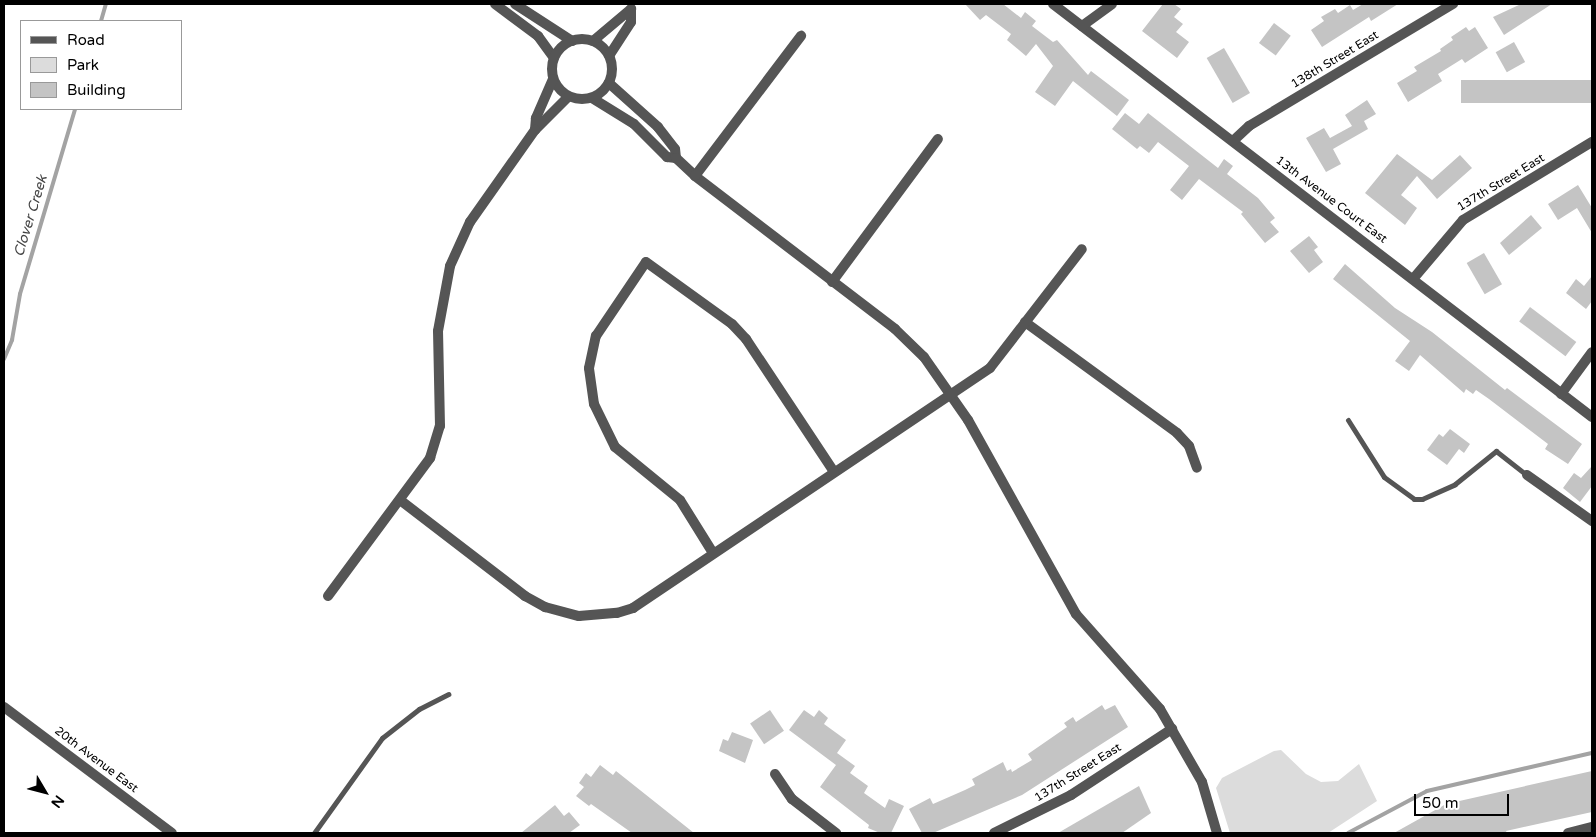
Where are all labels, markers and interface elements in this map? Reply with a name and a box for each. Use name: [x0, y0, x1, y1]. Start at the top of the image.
legend: [20, 20, 182, 110]
street label: 138th Street East: [1289, 28, 1381, 92]
text: Road: [67, 31, 105, 49]
text: Park: [67, 56, 99, 74]
text: Building: [67, 81, 126, 99]
street label: 137th Street East: [1455, 151, 1547, 215]
street label: 13th Avenue Court East: [1272, 153, 1390, 247]
water label: Clover Creek: [11, 173, 51, 259]
street label: 20th Avenue East: [51, 724, 141, 796]
street label: 137th Street East: [1032, 740, 1124, 806]
north arrow: [20, 767, 70, 817]
scale bar: [1416, 784, 1511, 816]
text: N: [47, 792, 68, 811]
text: 50 m: [1422, 794, 1459, 812]

